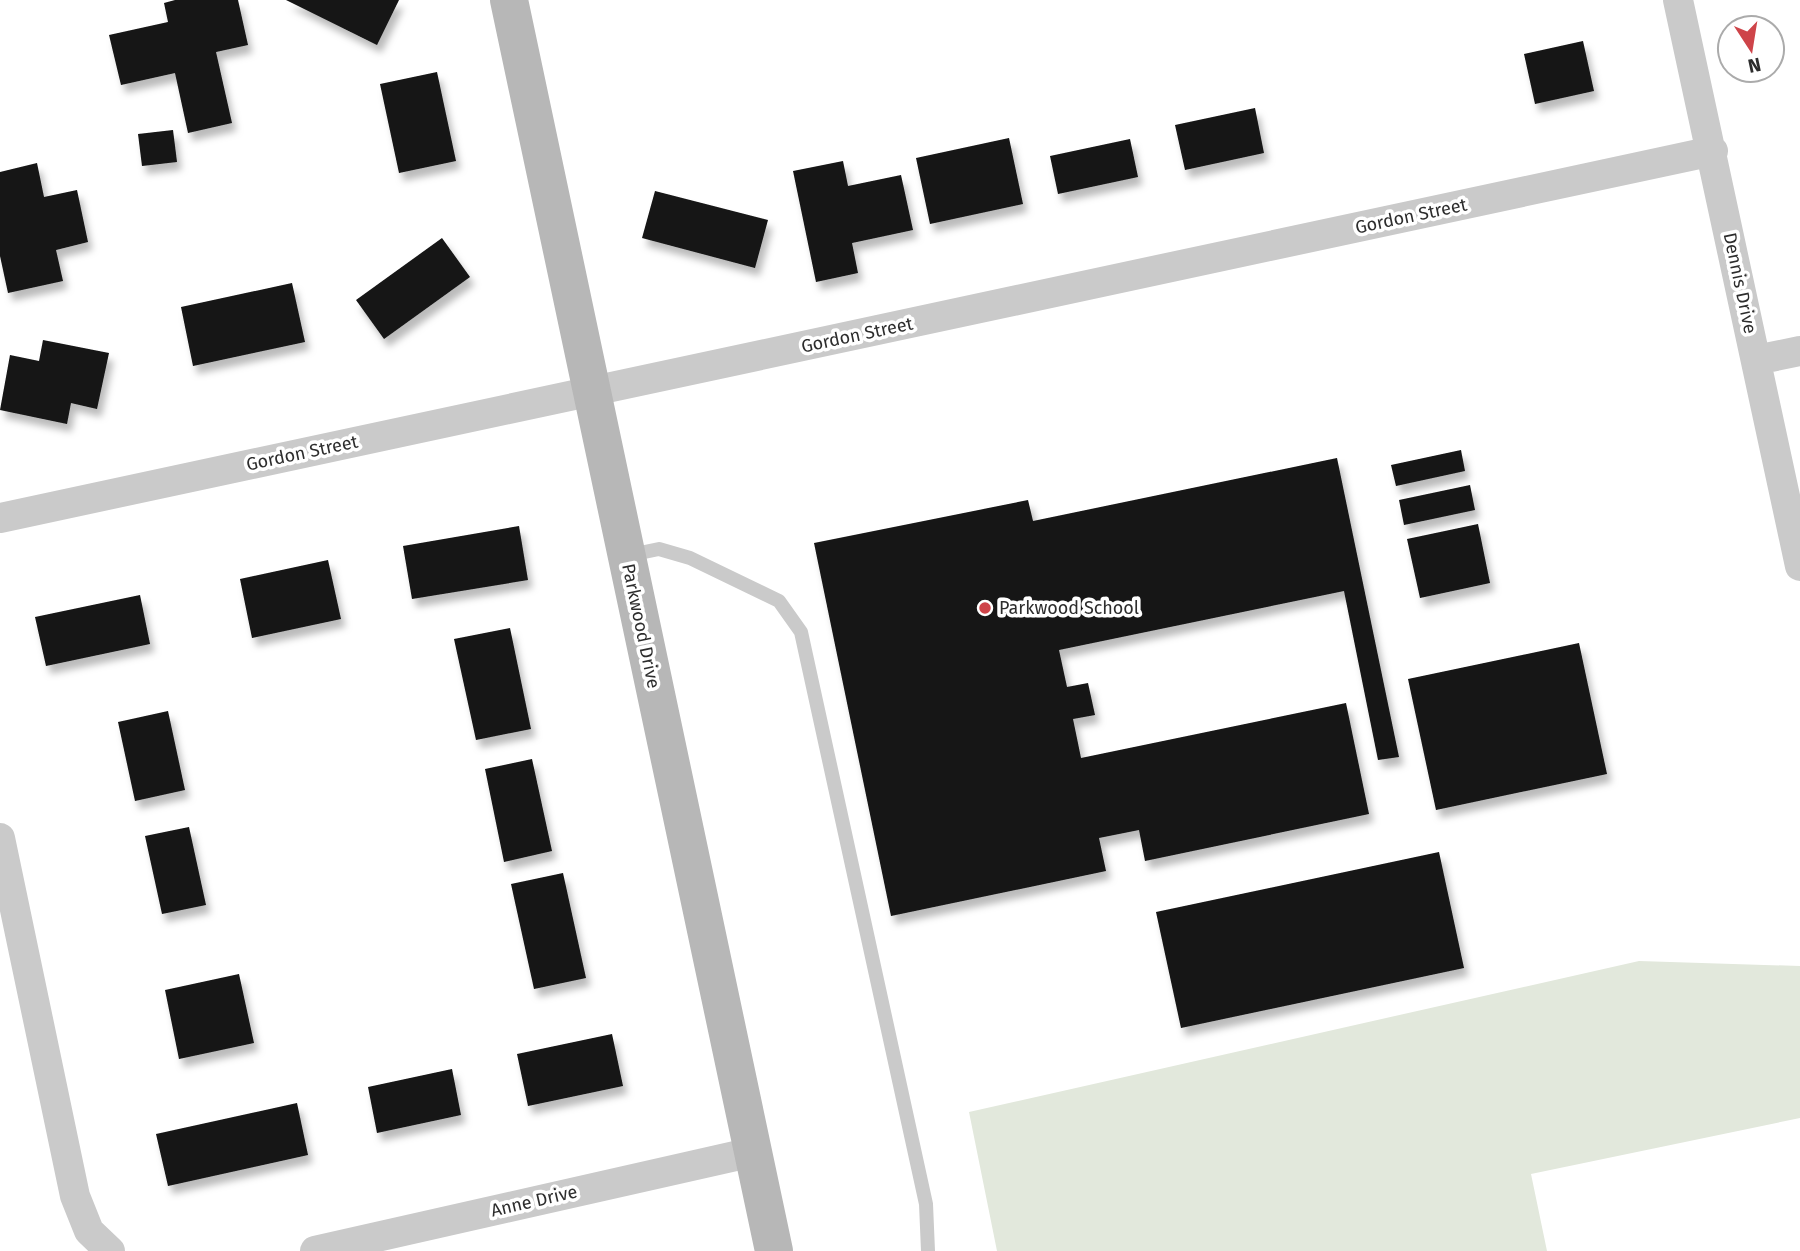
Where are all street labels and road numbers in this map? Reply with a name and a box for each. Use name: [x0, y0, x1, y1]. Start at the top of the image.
street label: Gordon Street: [1353, 193, 1469, 239]
street label: Dennis Drive: [1719, 230, 1761, 336]
street label: Gordon Street: [799, 312, 915, 358]
street label: Gordon Street: [244, 430, 360, 476]
street label: Parkwood Drive: [617, 562, 665, 690]
street label: Anne Drive: [489, 1180, 579, 1222]

